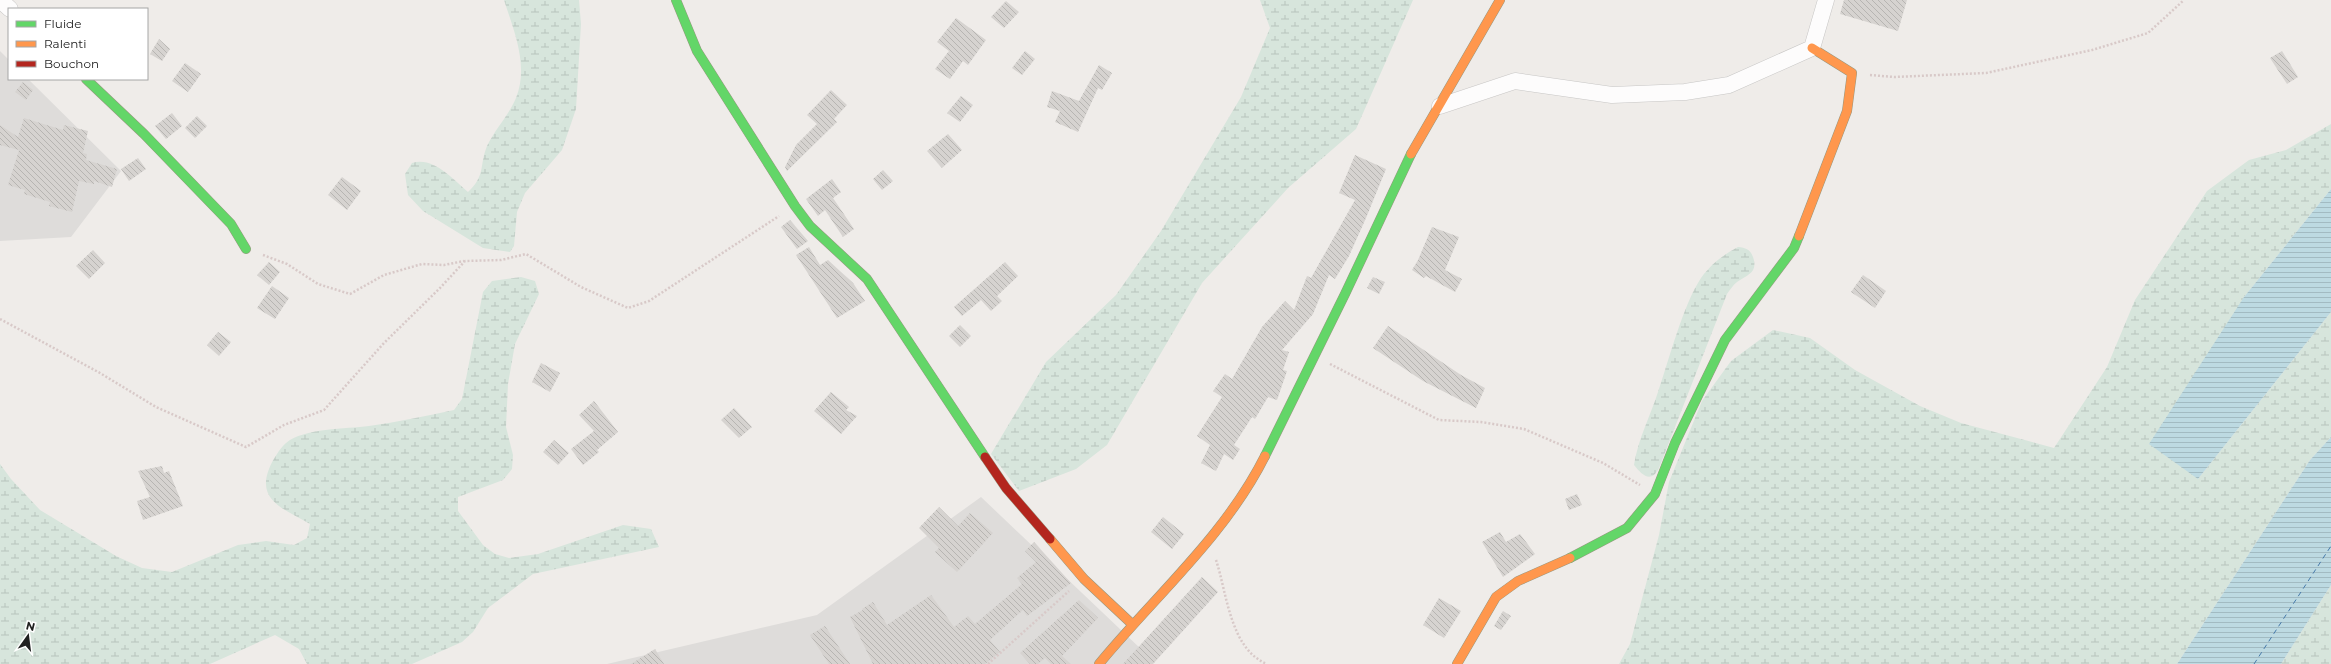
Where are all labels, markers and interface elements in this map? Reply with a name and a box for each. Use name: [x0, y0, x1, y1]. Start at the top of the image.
legend: [8, 8, 148, 80]
text: Fluide: [44, 16, 82, 31]
text: Ralenti: [44, 36, 86, 51]
text: Bouchon: [44, 56, 99, 71]
north arrow: [8, 616, 48, 656]
text: N: [24, 618, 36, 634]

